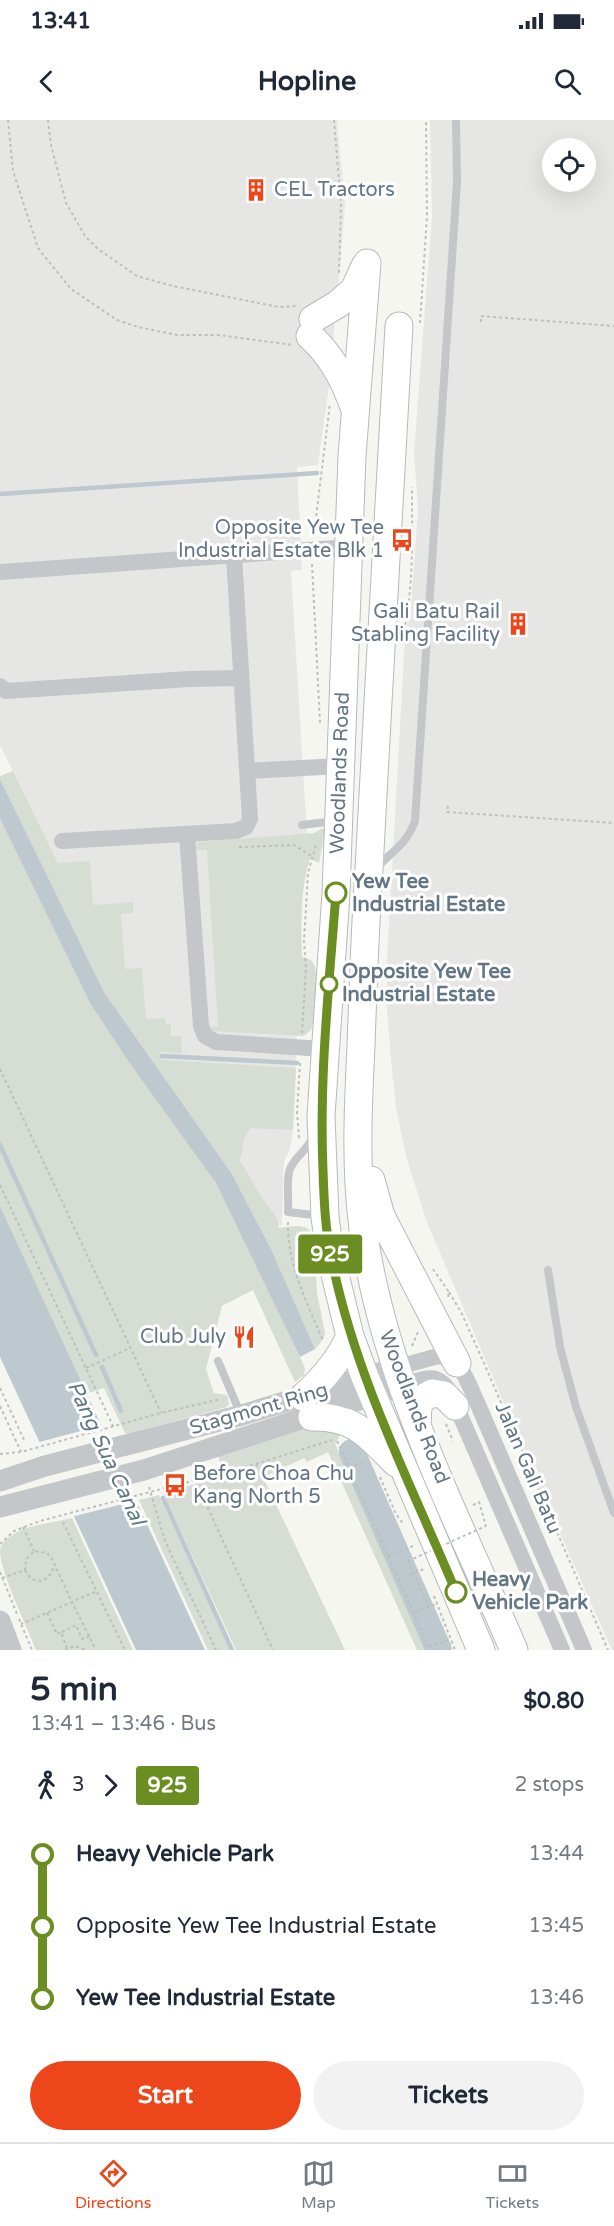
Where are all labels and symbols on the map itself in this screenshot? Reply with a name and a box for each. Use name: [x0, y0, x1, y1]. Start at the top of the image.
building icon: CEL Tractors: [243, 177, 269, 203]
place label: CEL Tractors: [274, 178, 395, 202]
place label: Opposite Yew Tee Industrial Estate Blk 1: [178, 516, 384, 563]
bus stop icon: Opposite Yew Tee Industrial Estate Blk 1: [389, 527, 415, 553]
place label: Gali Batu Rail Stabling Facility: [351, 600, 500, 647]
building icon: Gali Batu Rail Stabling Facility: [505, 611, 531, 637]
street label: Woodlands Road: [325, 691, 355, 855]
place label: Yew Tee Industrial Estate: [352, 870, 505, 917]
marker: Yew Tee Industrial Estate: [325, 882, 347, 904]
place label: Opposite Yew Tee Industrial Estate: [342, 960, 511, 1007]
marker: Opposite Yew Tee Industrial Estate: [320, 975, 338, 993]
line badge: 925: [296, 1234, 364, 1274]
restaurant icon: Club July: [231, 1324, 257, 1350]
place label: Club July: [140, 1325, 226, 1349]
street label: Woodlands Road: [374, 1327, 454, 1487]
water label: Pang Sua Canal: [62, 1377, 151, 1531]
street label: Stagmont Ring: [187, 1378, 331, 1440]
street label: Jalan Gali Batu: [490, 1399, 566, 1537]
place label: Before Choa Chu Kang North 5: [193, 1462, 354, 1509]
bus stop icon: Before Choa Chu Kang North 5: [162, 1472, 188, 1498]
place label: Heavy Vehicle Park: [472, 1568, 588, 1615]
marker: Heavy Vehicle Park: [445, 1581, 467, 1603]

